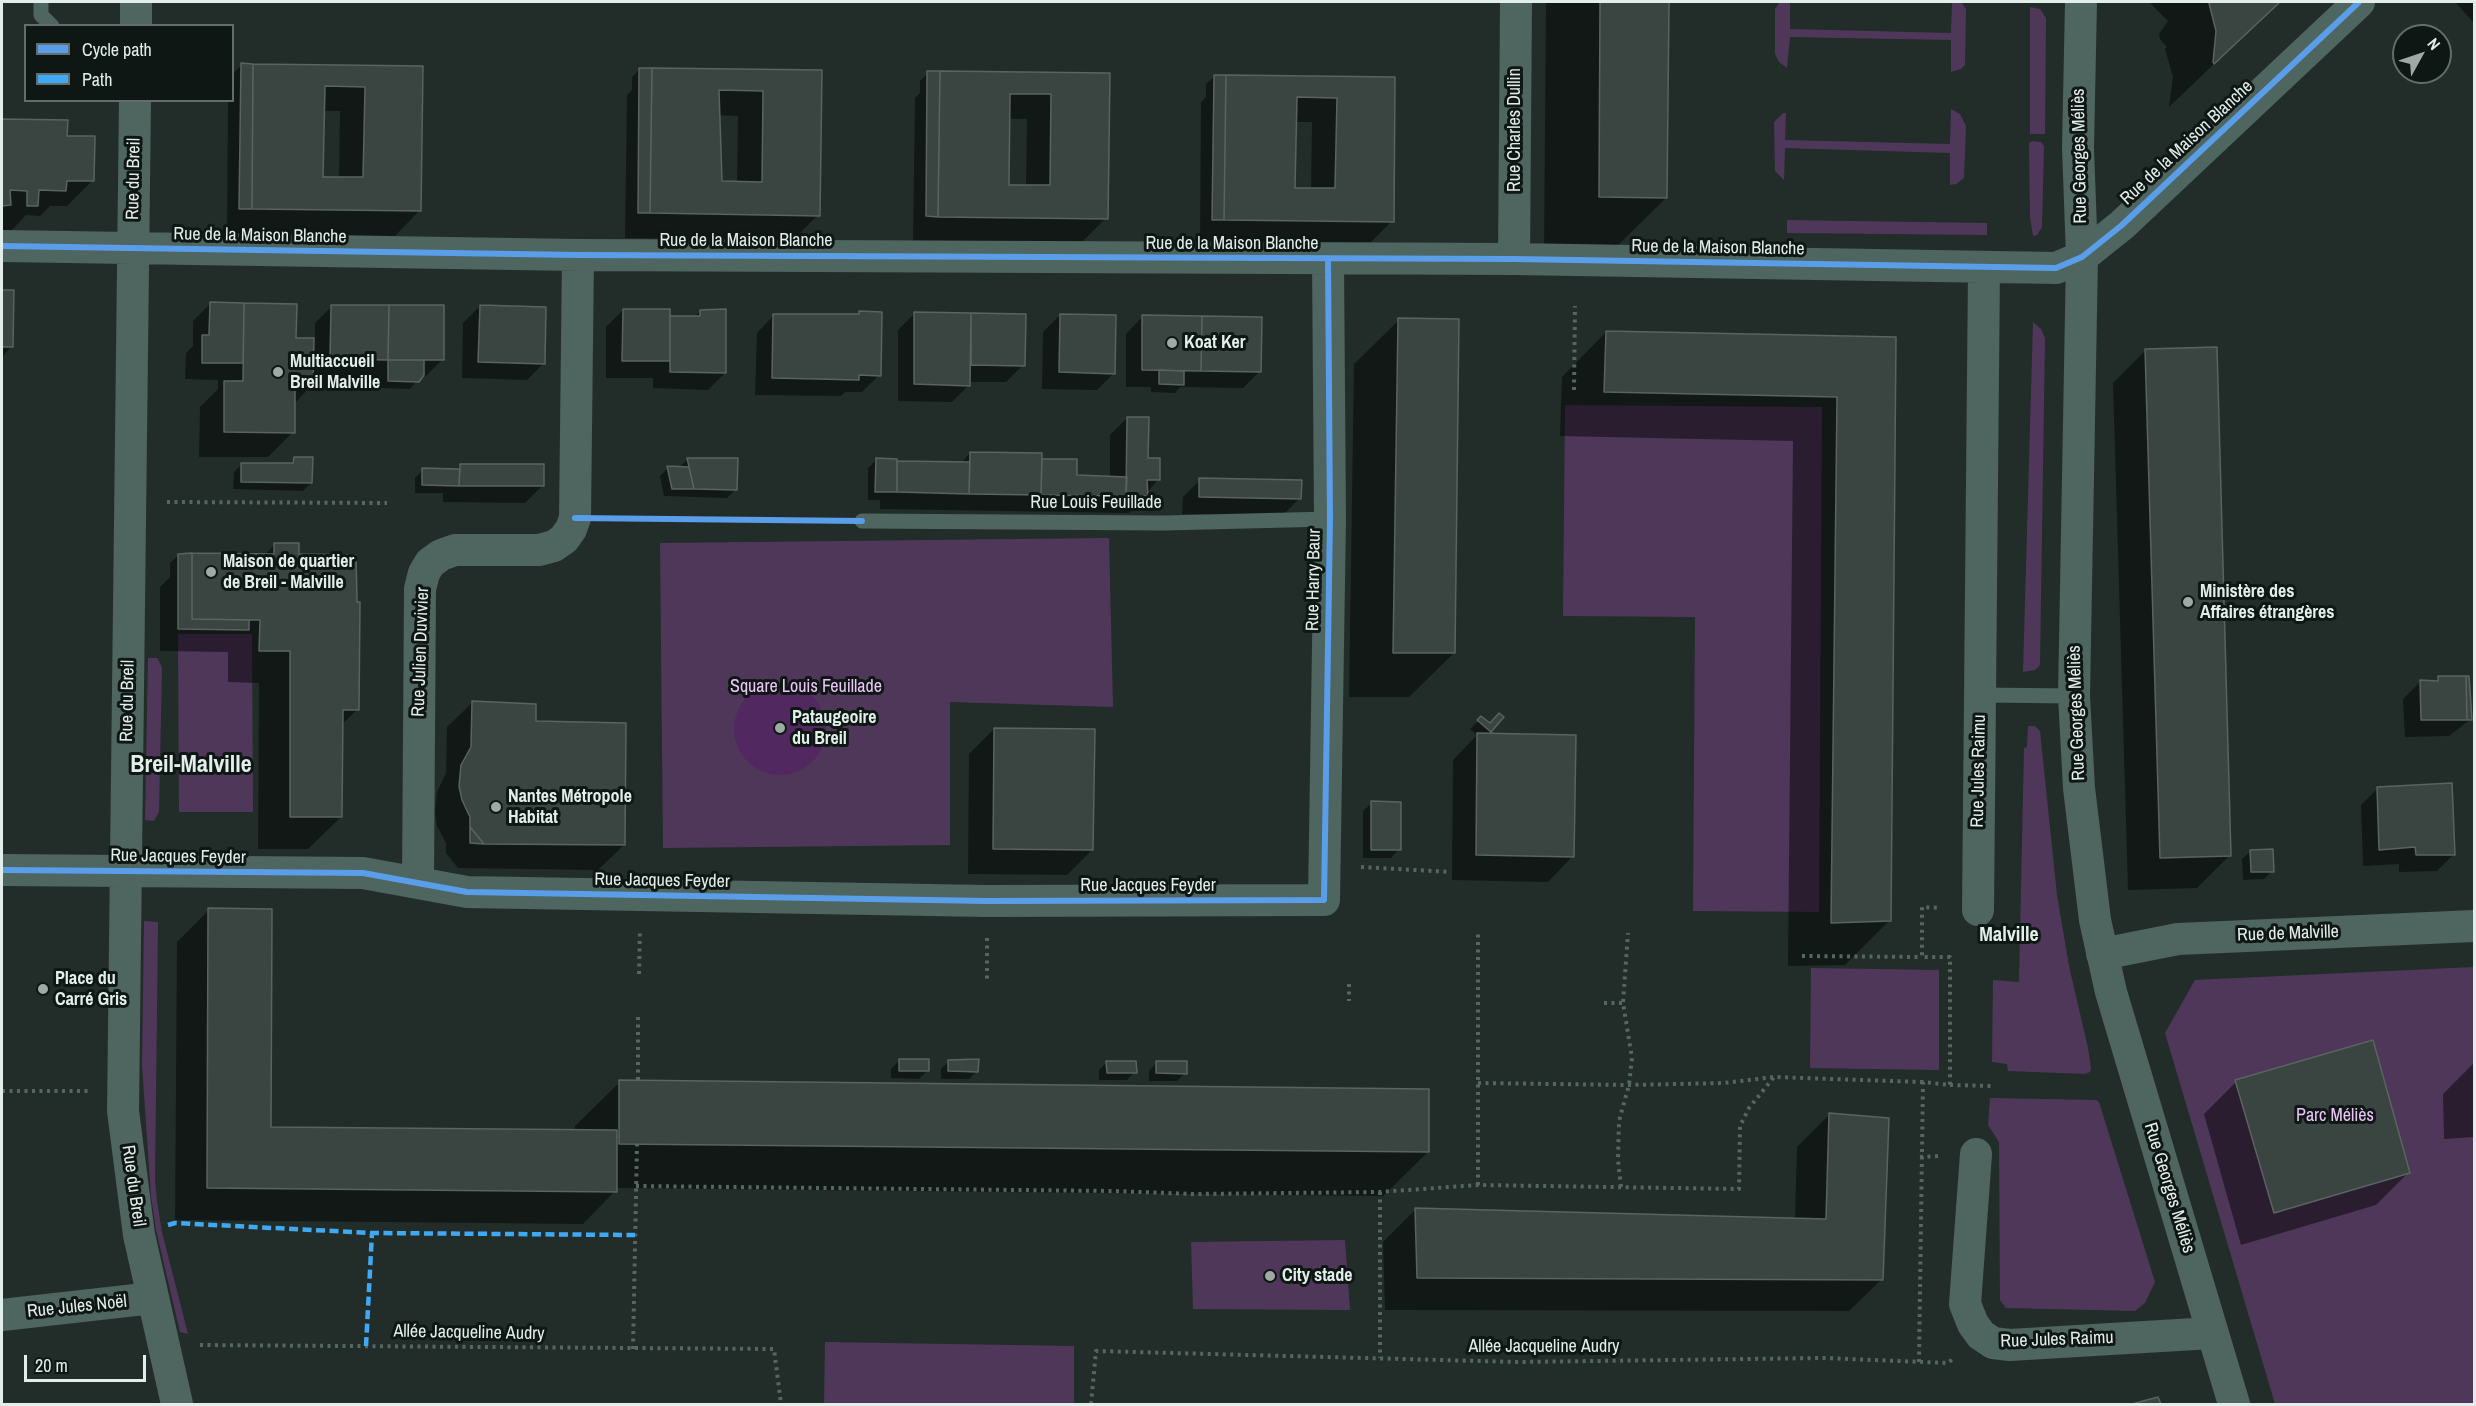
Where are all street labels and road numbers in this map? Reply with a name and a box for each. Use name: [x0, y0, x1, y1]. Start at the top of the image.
street label: Rue Charles Dullin: [1504, 68, 1526, 192]
street label: Rue de la Maison Blanche: [2116, 76, 2258, 210]
street label: Rue Georges Méliès: [2068, 88, 2092, 224]
street label: Rue du Breil: [122, 138, 146, 220]
street label: Rue de la Maison Blanche: [173, 224, 347, 248]
street label: Rue de la Maison Blanche: [659, 230, 833, 252]
street label: Rue de la Maison Blanche: [1145, 233, 1319, 255]
street label: Rue de la Maison Blanche: [1631, 236, 1805, 260]
street label: Rue Louis Feuillade: [1030, 492, 1162, 514]
street label: Rue Harry Baur: [1302, 529, 1326, 631]
street label: Rue Julien Duvivier: [408, 587, 434, 717]
street label: Rue Georges Méliès: [2064, 645, 2090, 781]
street label: Rue du Breil: [116, 660, 140, 742]
street label: Rue Jules Raimu: [1967, 714, 1991, 828]
street label: Rue Jacques Feyder: [110, 845, 246, 869]
street label: Rue Jacques Feyder: [594, 869, 730, 893]
street label: Rue Jacques Feyder: [1080, 875, 1216, 897]
street label: Rue de Malville: [2237, 921, 2339, 947]
street label: Rue Georges Méliès: [2139, 1120, 2199, 1256]
street label: Rue du Breil: [117, 1144, 149, 1228]
street label: Rue Jules Noël: [26, 1291, 128, 1323]
street label: Allée Jacqueline Audry: [393, 1321, 545, 1345]
street label: Rue Jules Raimu: [2000, 1327, 2114, 1353]
street label: Allée Jacqueline Audry: [1469, 1336, 1619, 1358]

